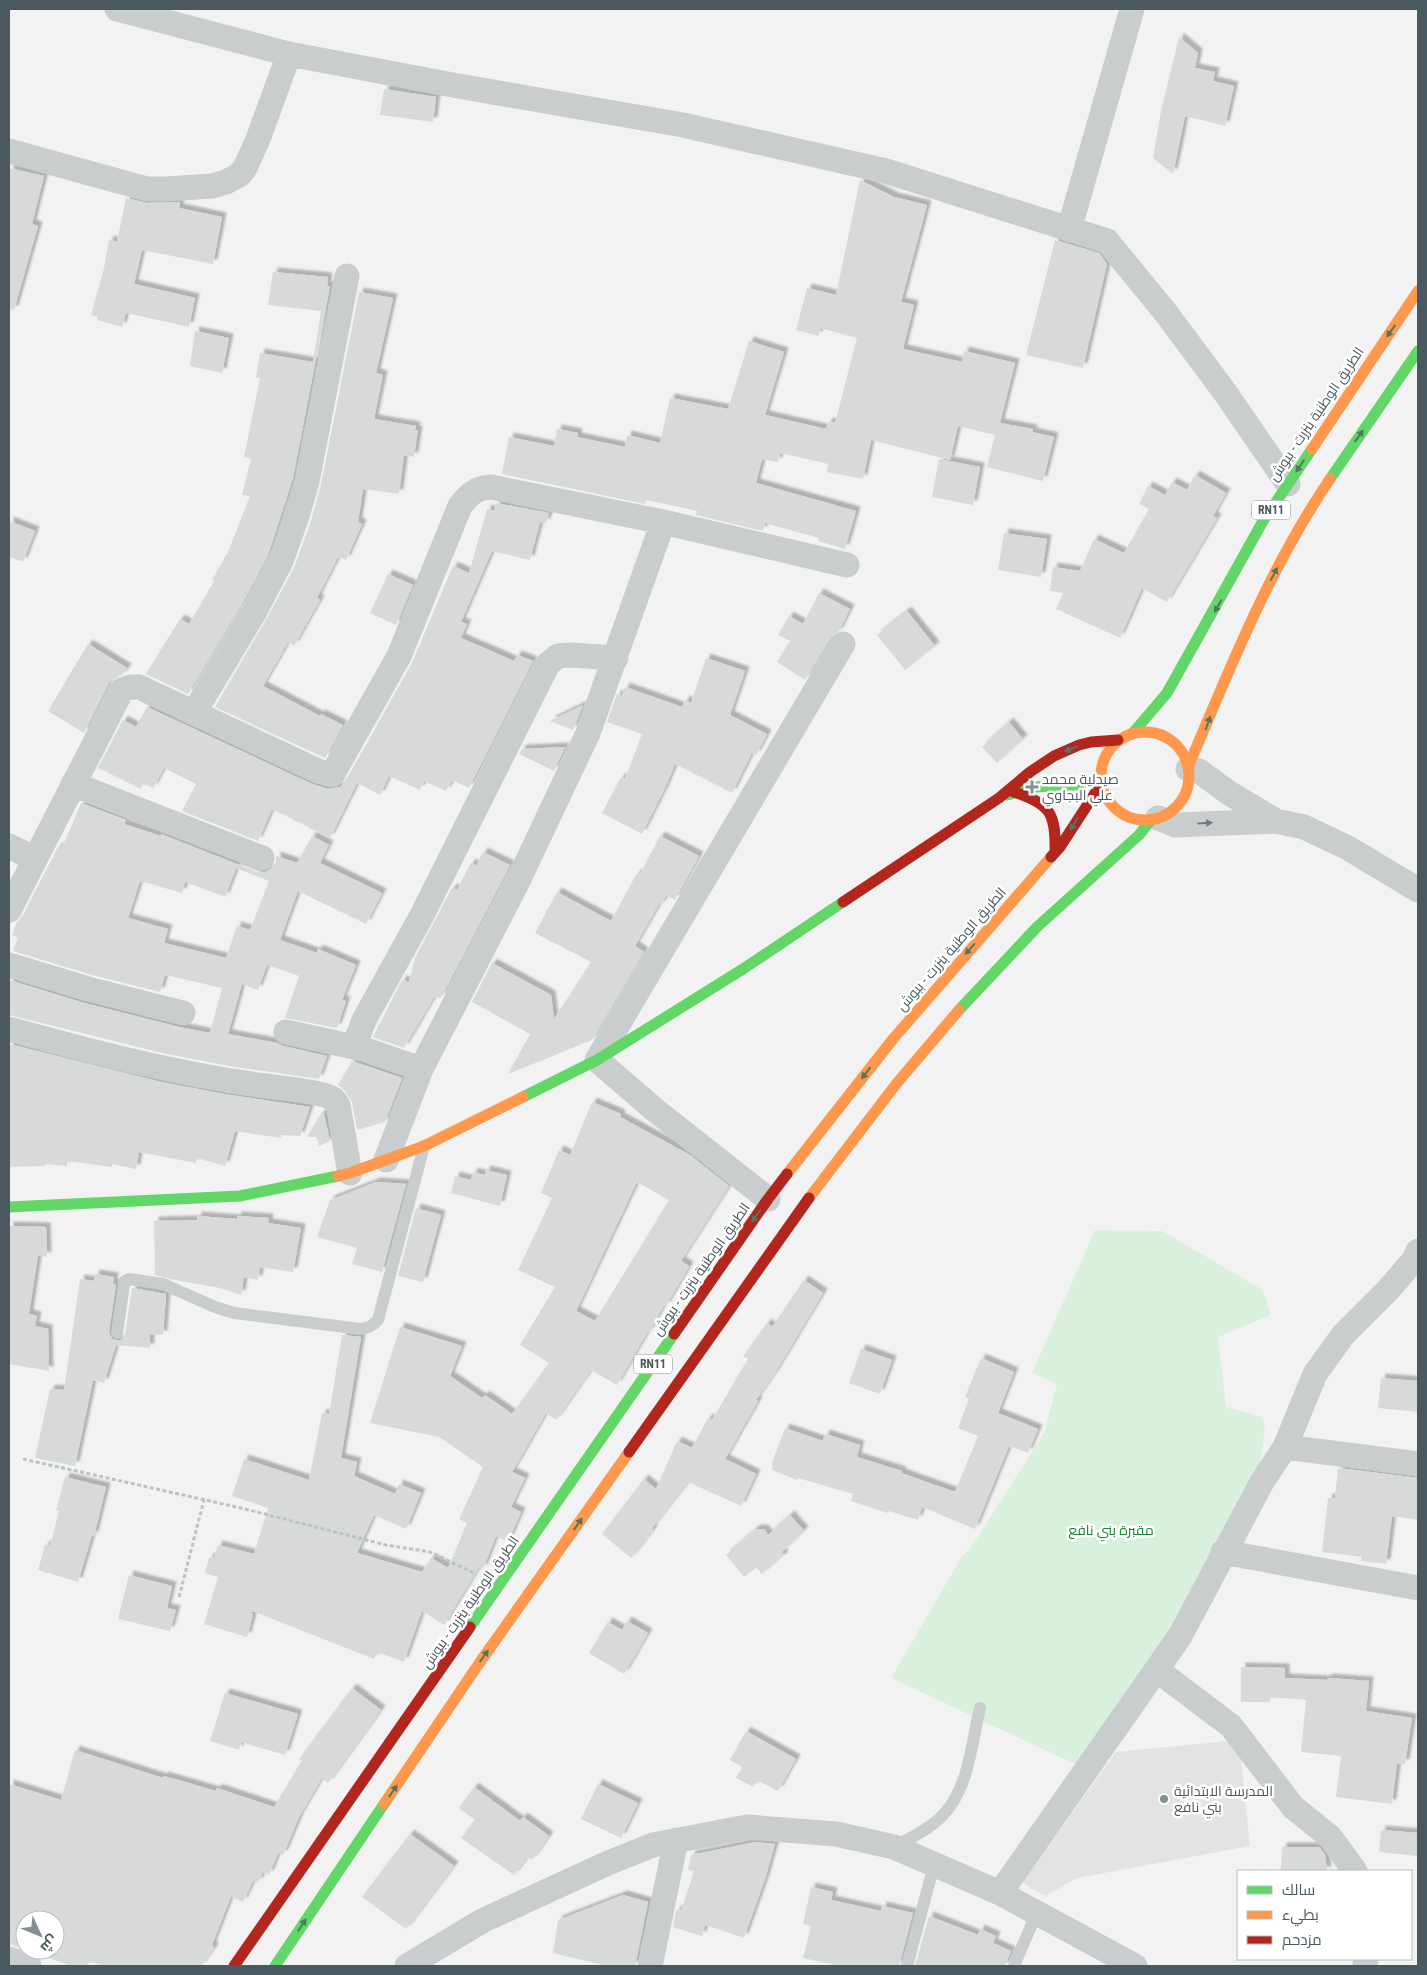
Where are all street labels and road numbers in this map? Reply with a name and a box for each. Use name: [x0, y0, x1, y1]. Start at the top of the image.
street label: الطريق الوطنية بنزرت - ببوش: [1265, 344, 1368, 485]
road number: RN11: [1252, 500, 1290, 520]
street label: الطريق الوطنية بنزرت - ببوش: [893, 884, 1010, 1015]
street label: الطريق الوطنية بنزرت - ببوش: [649, 1200, 754, 1339]
road number: RN11: [634, 1355, 672, 1374]
street label: الطريق الوطنية بنزرت - ببوش: [418, 1533, 523, 1672]

